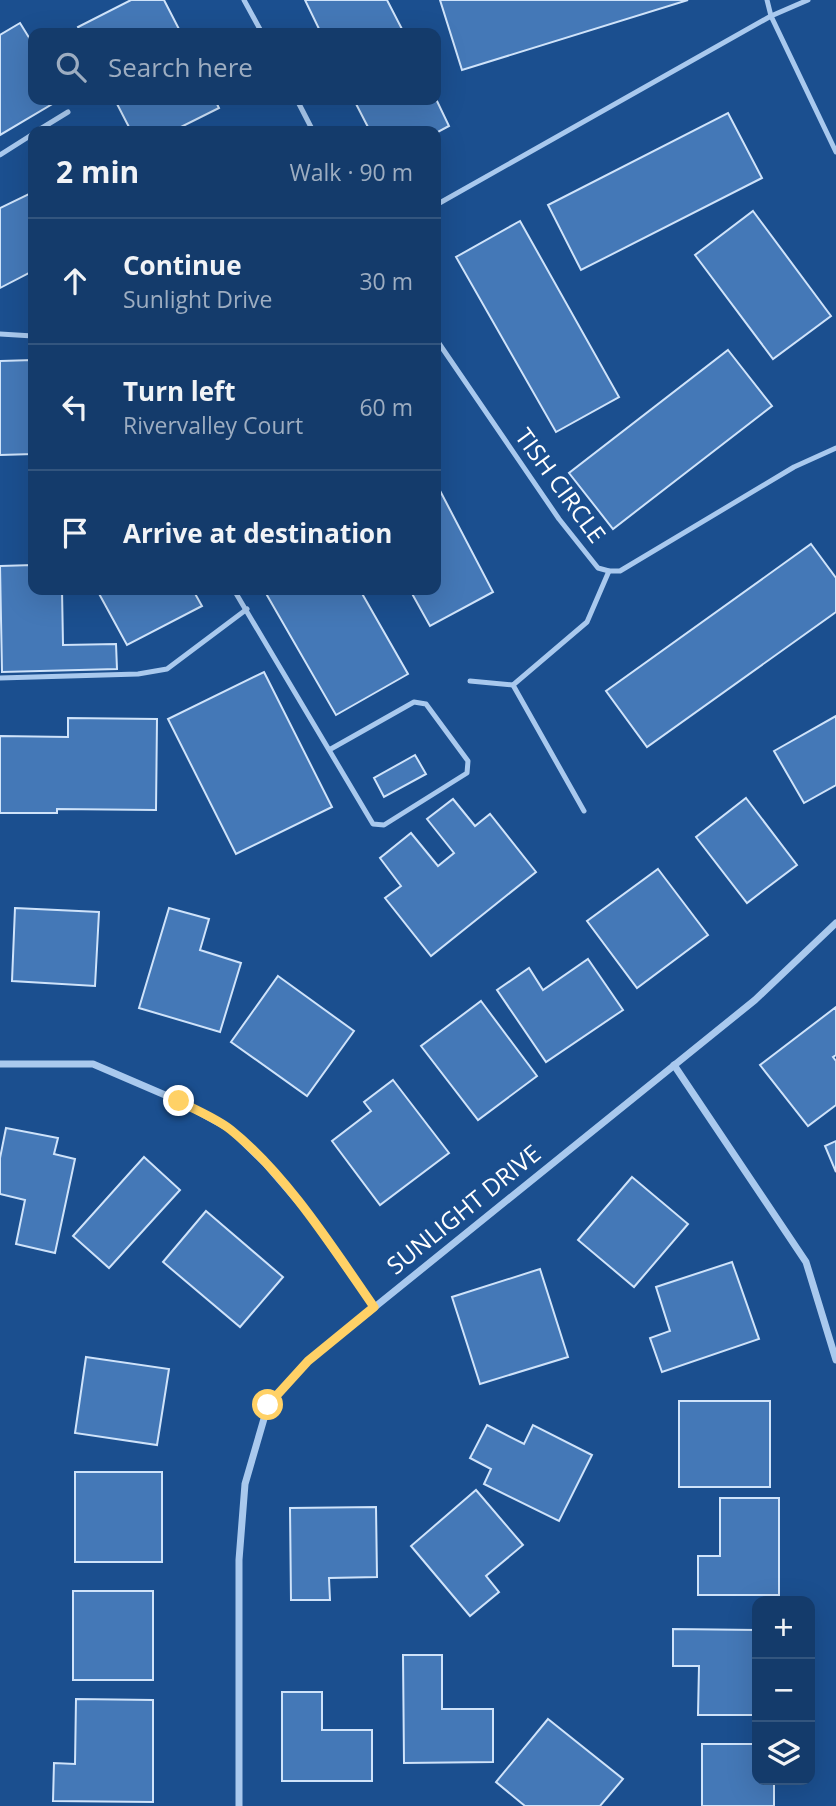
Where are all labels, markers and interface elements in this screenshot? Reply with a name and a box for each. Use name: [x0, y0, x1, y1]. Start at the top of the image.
search box: [28, 28, 441, 105]
icon: search: [52, 48, 90, 86]
text: Search here: [108, 49, 253, 85]
text: 2 min: [56, 151, 139, 192]
text: Walk · 90 m: [290, 156, 413, 188]
text: Continue: [123, 247, 242, 283]
icon: ahead: [56, 262, 94, 300]
text: 30 m: [359, 265, 413, 297]
text: Sunlight Drive: [123, 283, 273, 315]
text: Turn left: [123, 373, 235, 409]
icon: left: [56, 388, 94, 426]
text: 60 m: [359, 391, 413, 423]
text: Rivervalley Court: [123, 409, 303, 441]
street label: TISH CIRCLE: [508, 421, 614, 549]
icon: arrive: [56, 514, 94, 552]
text: Arrive at destination: [123, 515, 392, 551]
route end: [163, 1085, 194, 1116]
street label: SUNLIGHT DRIVE: [379, 1136, 547, 1281]
route start: [252, 1389, 283, 1420]
map controls: [752, 1596, 815, 1785]
button: +: [752, 1596, 815, 1659]
button: −: [752, 1659, 815, 1722]
button: layers: [752, 1722, 815, 1785]

